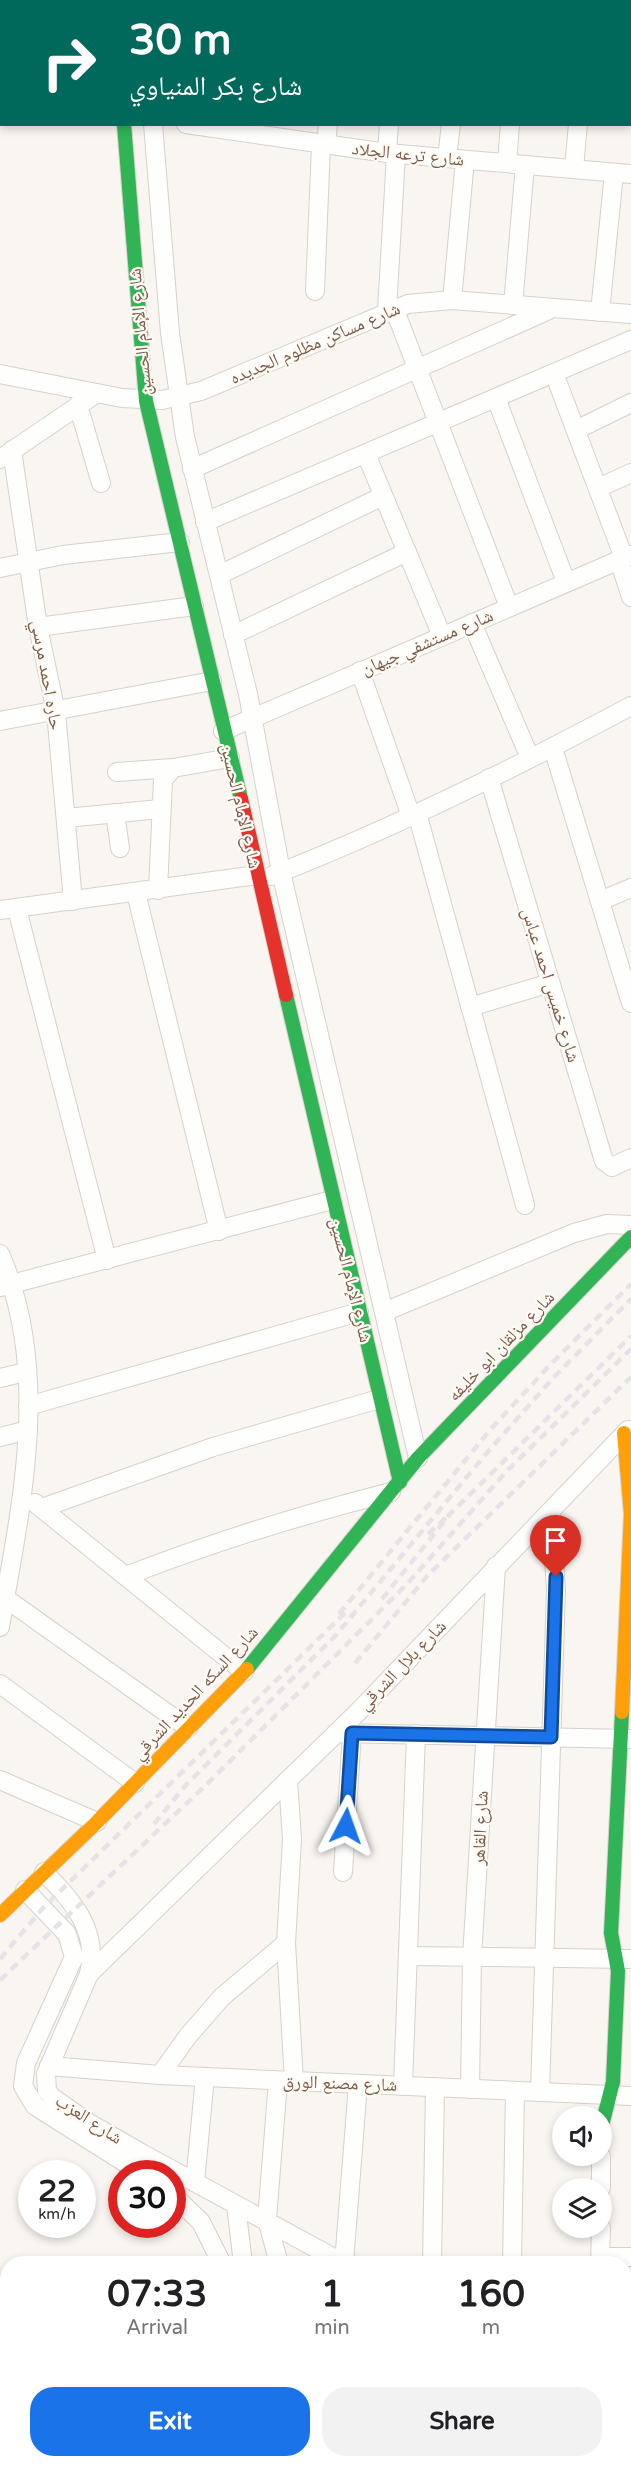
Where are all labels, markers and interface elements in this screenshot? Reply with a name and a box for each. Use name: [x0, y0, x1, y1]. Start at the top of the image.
text: 30 m: [129, 15, 231, 66]
icon: right: [30, 24, 108, 102]
text: شارع بكر المنياوي: [129, 70, 302, 103]
street label: شارع ترعه الجلاد: [351, 137, 465, 171]
street label: شارع الإمام الحسين: [123, 267, 158, 397]
street label: شارع مساكن مظلوم الجديده: [227, 297, 404, 390]
street label: شارع مستشفي جيهان: [358, 604, 498, 683]
street label: حاره احمد مرسي: [23, 618, 67, 732]
street label: شارع الإمام الحسين: [215, 741, 266, 871]
street label: شارع خميس احمد عباس: [517, 905, 585, 1065]
street label: شارع الإمام الحسين: [324, 1215, 377, 1345]
street label: شارع مزلقان ابو خليفه: [443, 1286, 559, 1406]
pin: [530, 1515, 581, 1577]
icon: arrive: [539, 1524, 572, 1557]
street label: شارع بلال الشرقي: [353, 1615, 453, 1717]
street label: شارع السكه الحديد الشرقي: [127, 1621, 265, 1767]
street label: شارع القاهر: [467, 1790, 493, 1867]
position arrow: [314, 1794, 378, 1858]
street label: شارع مصنع الورق: [282, 2070, 398, 2097]
street label: شارع العزب: [51, 2089, 127, 2149]
map controls: [552, 2106, 612, 2238]
button: sound: [552, 2106, 612, 2166]
speed limit sign: 30: [108, 2160, 186, 2238]
text: 22: [38, 2173, 76, 2210]
button: layers: [552, 2178, 612, 2238]
text: km/h: [38, 2205, 76, 2223]
text: 07:33: [107, 2273, 207, 2316]
text: 1: [321, 2273, 343, 2316]
text: 160: [457, 2273, 525, 2316]
text: Arrival: [126, 2316, 188, 2340]
text: min: [314, 2316, 350, 2340]
text: m: [482, 2316, 500, 2340]
button: Exit: [30, 2387, 310, 2456]
button: Share: [322, 2387, 602, 2456]

